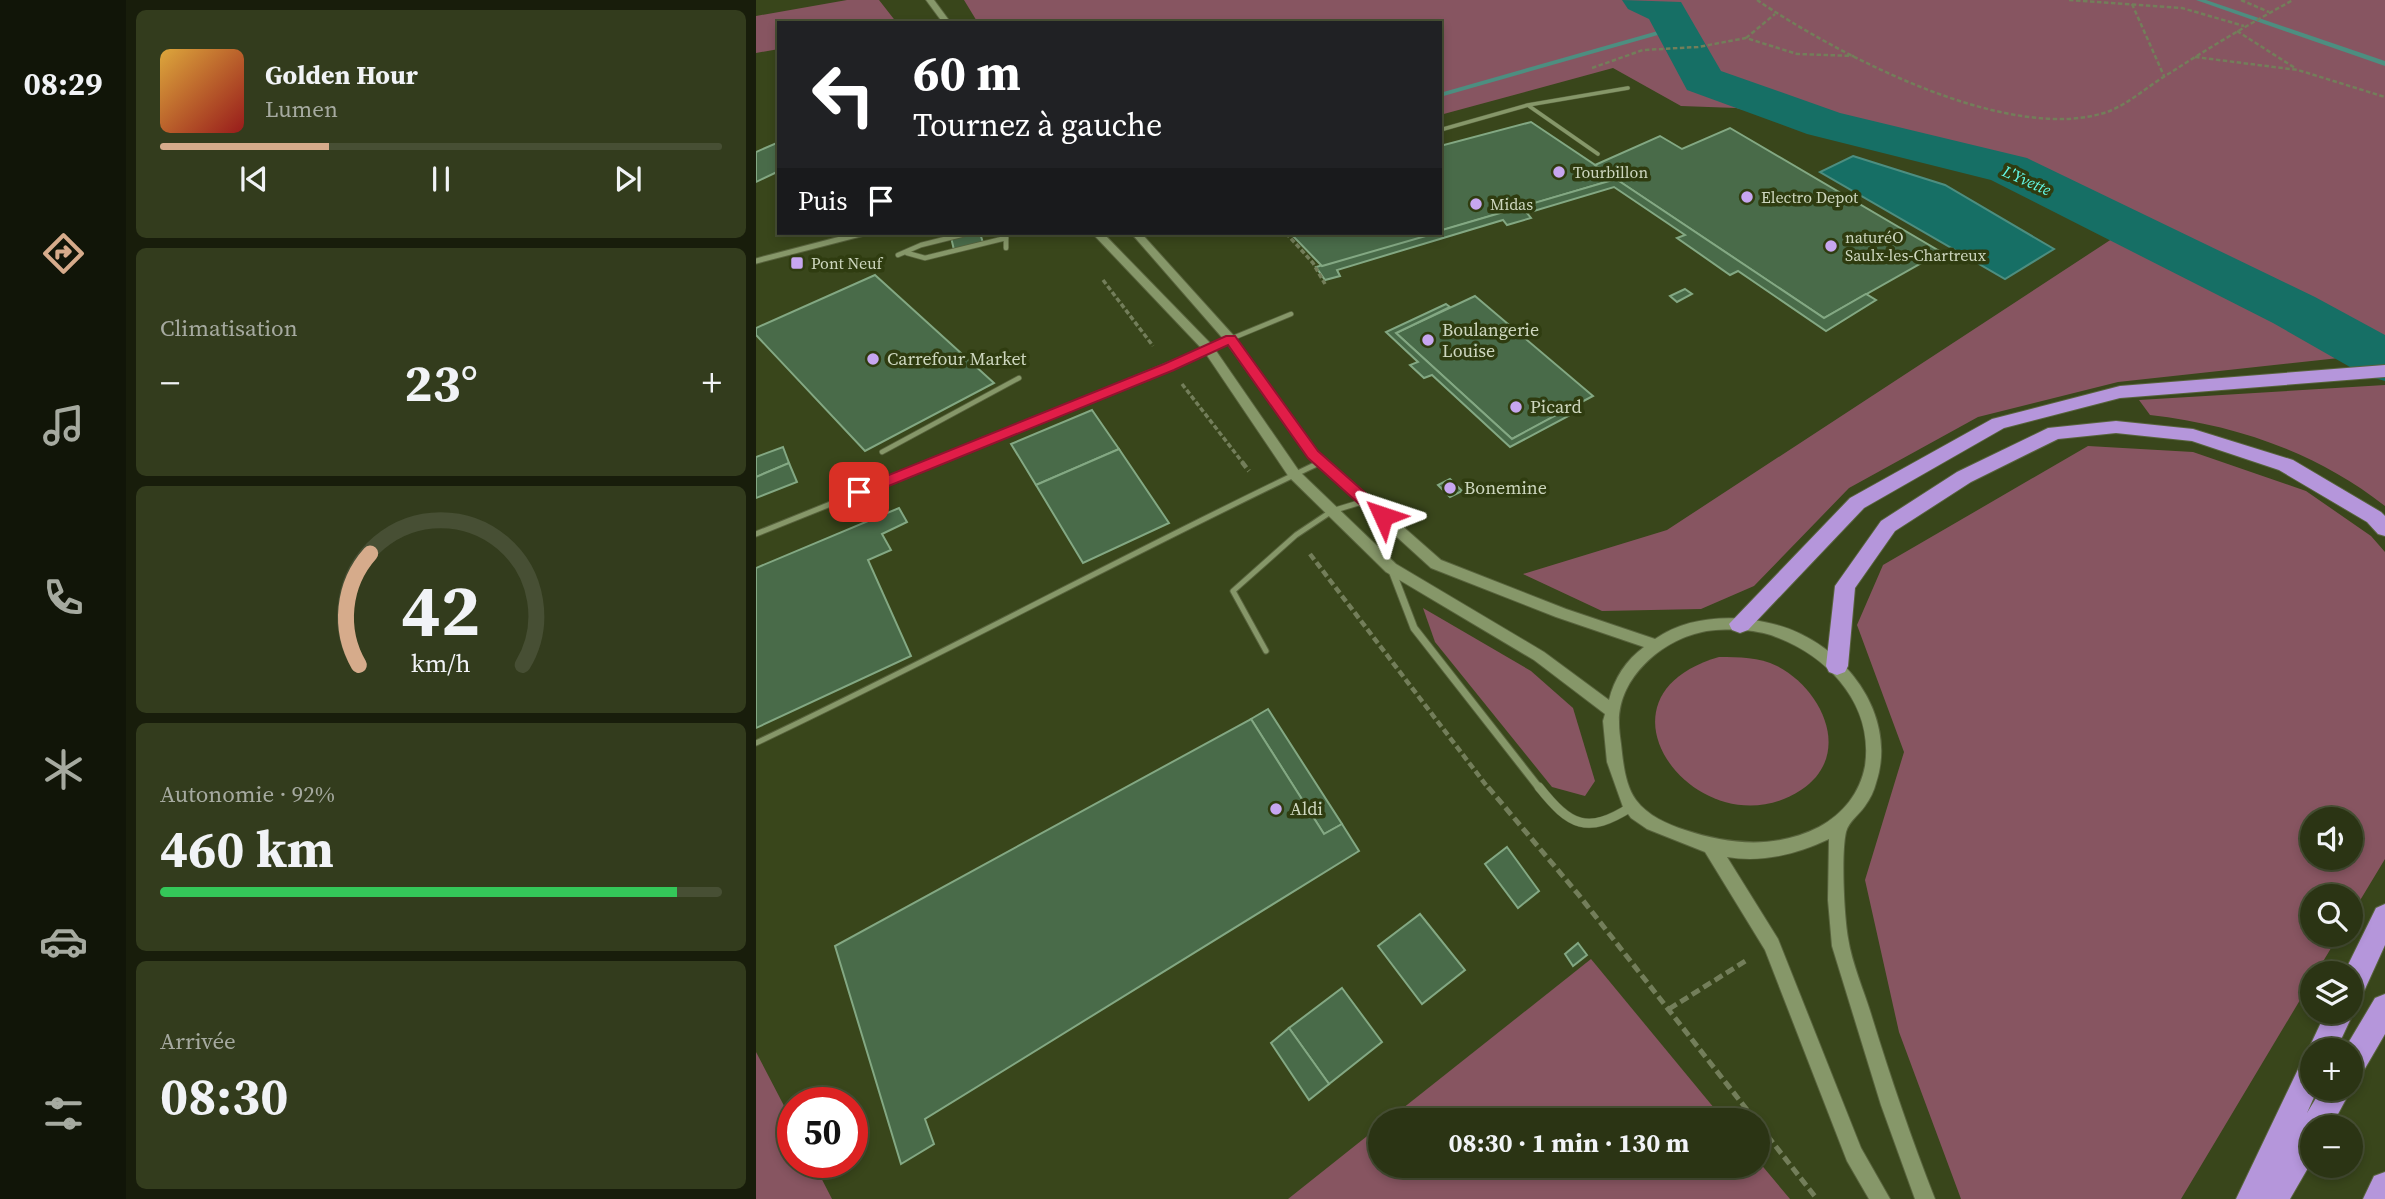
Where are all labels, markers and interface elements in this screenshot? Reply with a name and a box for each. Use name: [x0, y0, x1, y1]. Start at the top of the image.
text: 60 m: [913, 39, 1021, 106]
icon: left: [798, 49, 889, 140]
text: Golden Hour: [265, 57, 418, 93]
text: 08:29: [24, 62, 102, 106]
text: Lumen: [265, 93, 338, 125]
text: Tournez à gauche: [913, 103, 1162, 147]
water label: L'Yvette: [1998, 159, 2055, 201]
icon: previous: [235, 160, 273, 198]
icon: pause: [422, 160, 460, 198]
icon: next: [609, 160, 647, 198]
place label: Tourbillon: [1573, 161, 1648, 183]
marker: Tourbillon: [1551, 164, 1567, 180]
icon: arrive: [862, 182, 900, 220]
text: Puis: [798, 183, 848, 219]
place label: Electro Depot: [1761, 186, 1859, 208]
marker: Electro Depot: [1739, 189, 1755, 205]
place label: Midas: [1490, 193, 1533, 215]
marker: Midas: [1468, 196, 1484, 212]
place label: naturéO Saulx-les-Chartreux: [1845, 226, 1987, 266]
icon: directions: [39, 229, 88, 278]
marker: naturéO Saulx-les-Chartreux: [1823, 238, 1839, 254]
place label: Pont Neuf: [811, 252, 883, 274]
marker: Pont Neuf: [789, 255, 805, 271]
text: Climatisation: [160, 312, 298, 344]
place label: Boulangerie Louise: [1442, 317, 1539, 363]
marker: Boulangerie Louise: [1420, 332, 1436, 348]
place label: Carrefour Market: [887, 346, 1027, 371]
text: 23°: [404, 347, 478, 418]
marker: Carrefour Market: [865, 351, 881, 367]
text: −: [160, 357, 180, 409]
text: +: [702, 357, 722, 409]
place label: Picard: [1530, 394, 1582, 419]
marker: Picard: [1508, 399, 1524, 415]
icon: music: [39, 401, 88, 450]
pin: [829, 462, 889, 522]
icon: arrive: [840, 473, 878, 511]
place label: Bonemine: [1464, 475, 1547, 500]
position arrow: [1346, 479, 1420, 553]
marker: Bonemine: [1442, 480, 1458, 496]
text: 42: [402, 561, 480, 660]
icon: phone: [39, 573, 88, 622]
text: km/h: [411, 646, 471, 680]
icon: climate: [39, 745, 88, 794]
text: Autonomie · 92%: [160, 778, 335, 810]
place label: Aldi: [1290, 796, 1323, 821]
marker: Aldi: [1268, 801, 1284, 817]
map controls: [2300, 807, 2363, 1178]
button: sound: [2300, 807, 2363, 870]
text: 460 km: [160, 813, 334, 884]
button: search: [2300, 884, 2363, 947]
icon: car: [39, 917, 88, 966]
button: layers: [2300, 961, 2363, 1024]
text: Arrivée: [160, 1025, 236, 1057]
button: +: [2300, 1038, 2363, 1101]
text: 08:30: [160, 1060, 288, 1131]
speed limit sign: 50: [777, 1087, 868, 1178]
icon: filters: [39, 1089, 88, 1138]
button: −: [2300, 1115, 2363, 1178]
text: 08:30 · 1 min · 130 m: [1449, 1125, 1689, 1161]

